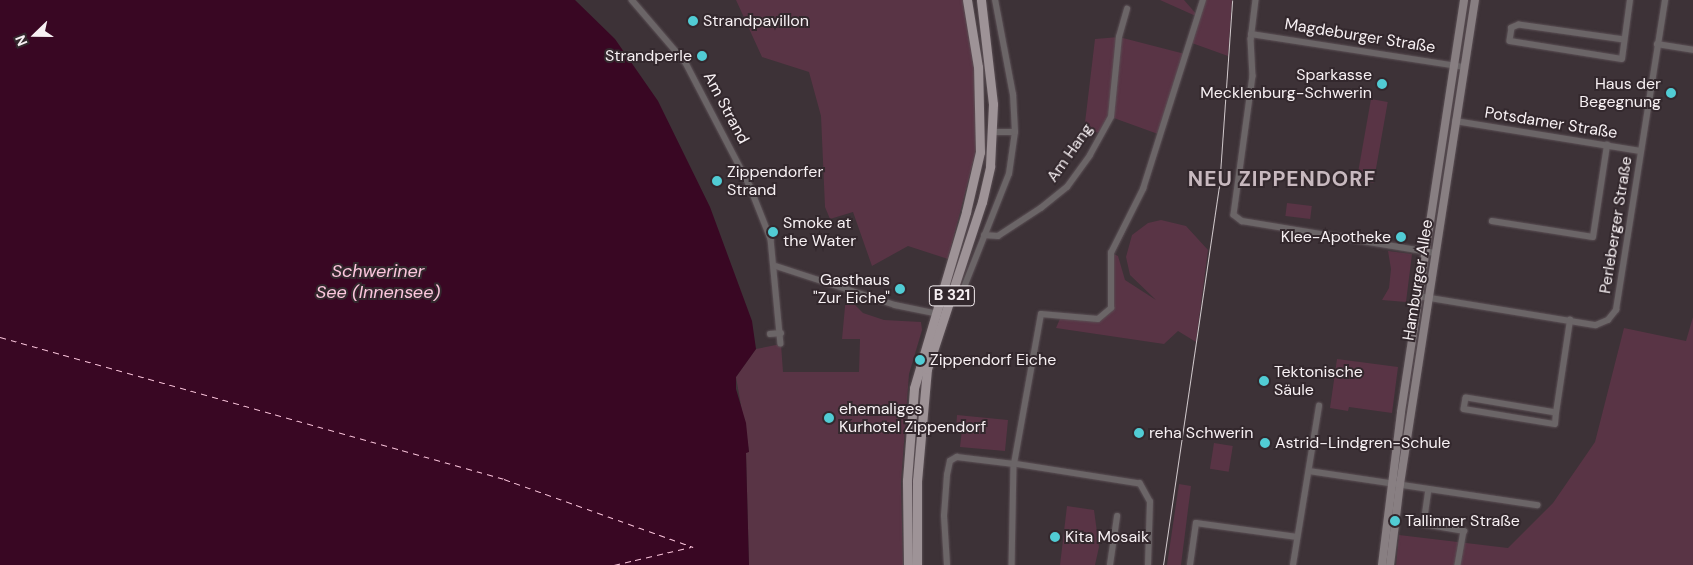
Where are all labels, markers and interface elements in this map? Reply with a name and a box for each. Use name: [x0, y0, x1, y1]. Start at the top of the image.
north arrow: [10, 10, 60, 60]
place label: Strandpavillon: [703, 11, 809, 31]
marker: Strandpavillon: [687, 15, 699, 27]
street label: Magdeburger Straße: [1283, 15, 1437, 57]
text: N: [11, 33, 31, 49]
place label: Strandperle: [605, 46, 692, 66]
marker: Strandperle: [696, 50, 708, 62]
place label: Sparkasse Mecklenburg-Schwerin: [1200, 65, 1372, 103]
street label: Am Strand: [699, 69, 753, 147]
place label: Haus der Begegnung: [1579, 74, 1661, 112]
marker: Sparkasse Mecklenburg-Schwerin: [1376, 78, 1388, 90]
marker: Haus der Begegnung: [1665, 87, 1677, 99]
street label: Potsdamer Straße: [1483, 103, 1619, 143]
street label: Am Hang: [1043, 120, 1097, 186]
street label: Perleberger Straße: [1596, 155, 1636, 295]
place label: Zippendorfer Strand: [727, 162, 823, 200]
district label: NEU ZIPPENDORF: [1186, 166, 1378, 192]
marker: Zippendorfer Strand: [711, 175, 723, 187]
place label: Smoke at the Water: [783, 213, 856, 251]
street label: Hamburger Allee: [1399, 218, 1437, 342]
marker: Smoke at the Water: [767, 226, 779, 238]
place label: Klee-Apotheke: [1281, 227, 1391, 247]
marker: Klee-Apotheke: [1395, 231, 1407, 243]
water label: Schweriner See (Innensee): [316, 261, 440, 304]
place label: Gasthaus "Zur Eiche": [813, 270, 890, 308]
marker: Gasthaus "Zur Eiche": [894, 283, 906, 295]
road number: B 321: [928, 284, 976, 308]
place label: Zippendorf Eiche: [930, 350, 1056, 370]
marker: Zippendorf Eiche: [914, 354, 926, 366]
place label: Tektonische Säule: [1274, 362, 1363, 400]
marker: Tektonische Säule: [1258, 375, 1270, 387]
place label: ehemaliges Kurhotel Zippendorf: [839, 399, 986, 437]
marker: ehemaliges Kurhotel Zippendorf: [823, 412, 835, 424]
place label: reha Schwerin: [1149, 423, 1253, 443]
marker: reha Schwerin: [1133, 427, 1145, 439]
place label: Astrid-Lindgren-Schule: [1275, 433, 1450, 453]
marker: Astrid-Lindgren-Schule: [1259, 437, 1271, 449]
place label: Tallinner Straße: [1405, 511, 1520, 531]
marker: Tallinner Straße: [1389, 515, 1401, 527]
place label: Kita Mosaik: [1065, 527, 1149, 547]
marker: Kita Mosaik: [1049, 531, 1061, 543]

